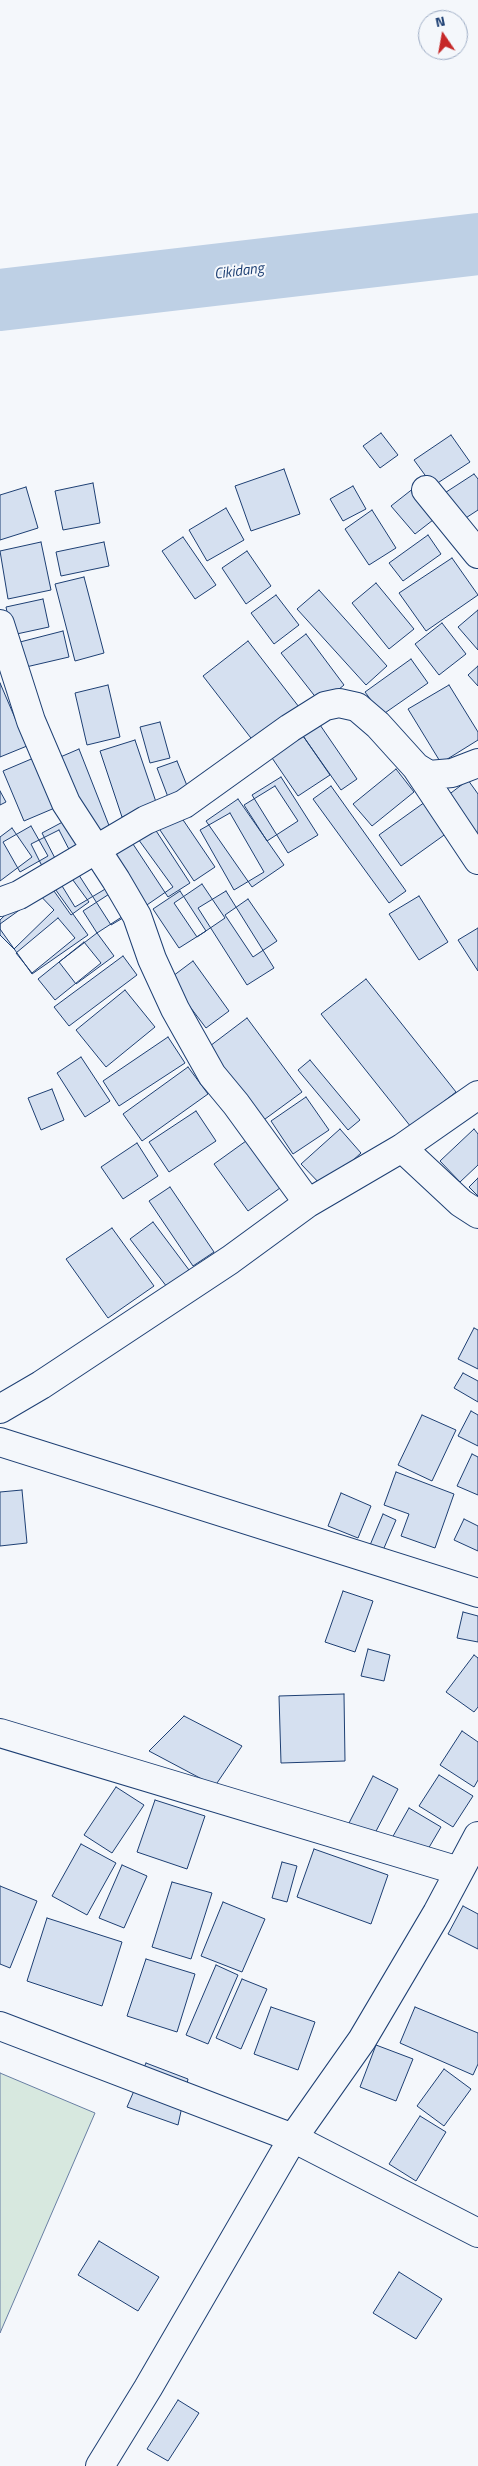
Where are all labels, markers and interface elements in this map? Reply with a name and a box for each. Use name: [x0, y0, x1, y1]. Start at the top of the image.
north arrow: [418, 10, 468, 60]
text: N: [433, 10, 447, 32]
water label: Cikidang: [213, 260, 265, 284]

